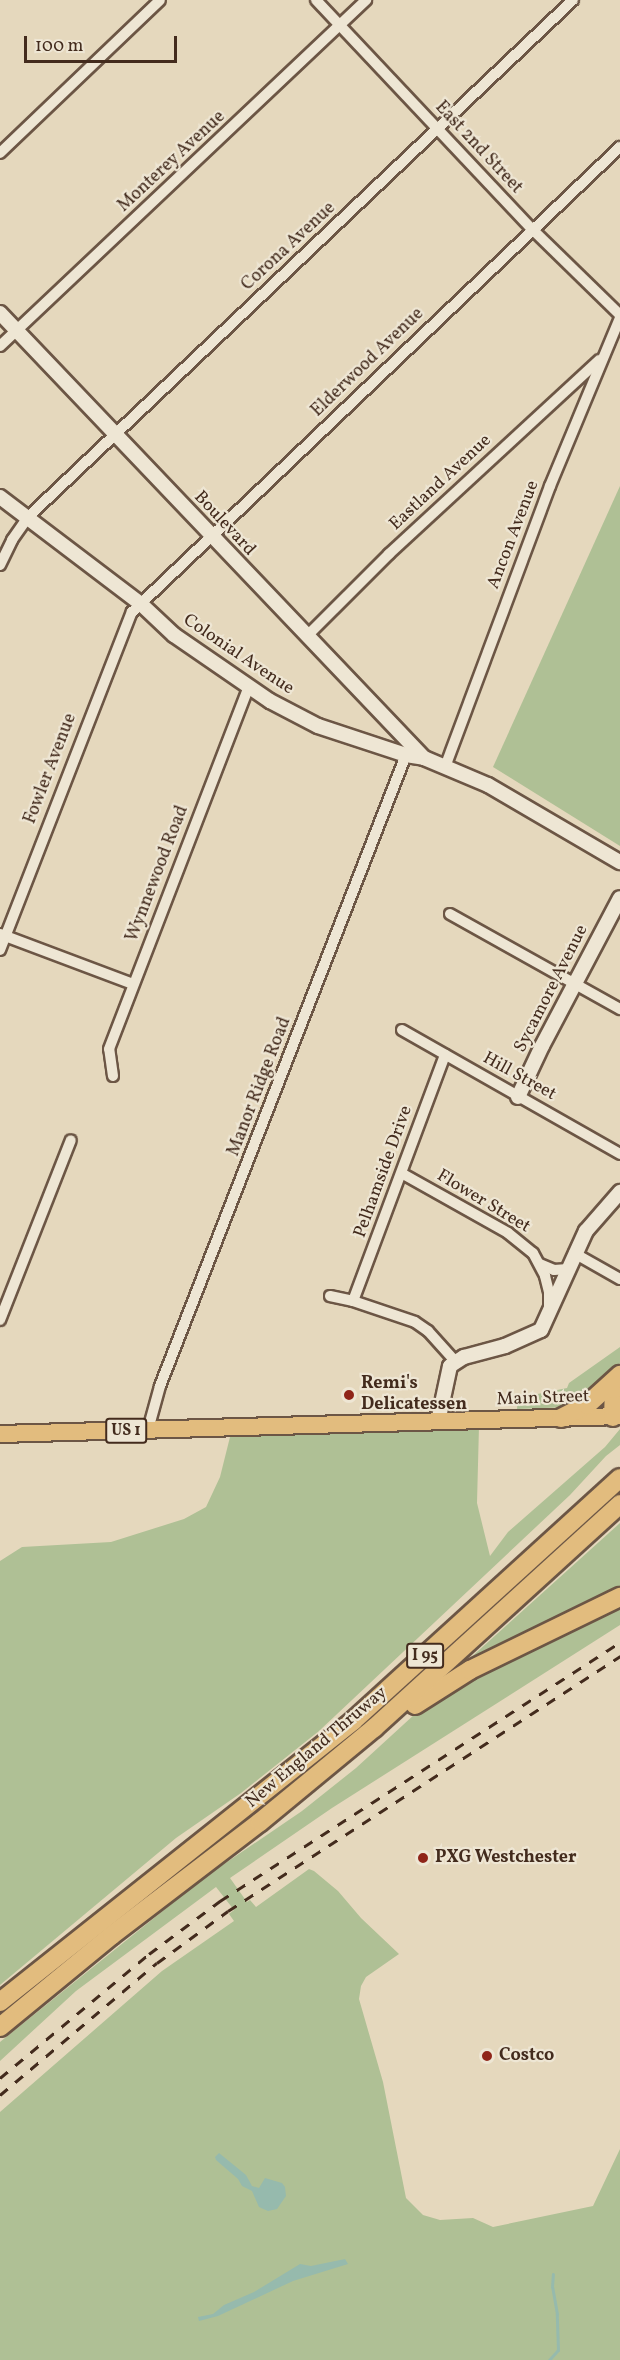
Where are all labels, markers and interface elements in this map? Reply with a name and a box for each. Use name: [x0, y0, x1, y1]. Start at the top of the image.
scale bar: [27, 24, 180, 62]
text: 100 m: [35, 34, 84, 59]
street label: East 2nd Street: [430, 97, 526, 199]
street label: Monterey Avenue: [114, 107, 230, 217]
street label: Corona Avenue: [238, 198, 340, 296]
street label: Elderwood Avenue: [307, 304, 429, 422]
street label: Eastland Avenue: [386, 430, 496, 536]
street label: Ancon Avenue: [483, 478, 545, 592]
street label: Boulevard: [189, 487, 259, 561]
street label: Colonial Avenue: [178, 610, 298, 700]
street label: Fowler Avenue: [20, 711, 82, 827]
street label: Wynnewood Road: [122, 803, 194, 945]
street label: Sycamore Avenue: [510, 921, 594, 1057]
street label: Manor Ridge Road: [224, 1014, 296, 1160]
street label: Hill Street: [479, 1048, 559, 1106]
street label: Pelhamside Drive: [350, 1103, 418, 1241]
street label: Flower Street: [432, 1166, 534, 1238]
place label: Remi's Delicatessen: [361, 1374, 467, 1416]
street label: Main Street: [496, 1387, 590, 1411]
marker: Remi's Delicatessen: [342, 1388, 356, 1402]
road number: US 1: [105, 1418, 147, 1444]
road number: I 95: [406, 1643, 444, 1669]
street label: New England Thruway: [242, 1682, 392, 1814]
place label: PXG Westchester: [435, 1847, 577, 1869]
marker: PXG Westchester: [416, 1851, 430, 1865]
place label: Costco: [499, 2045, 554, 2067]
marker: Costco: [480, 2049, 494, 2063]

